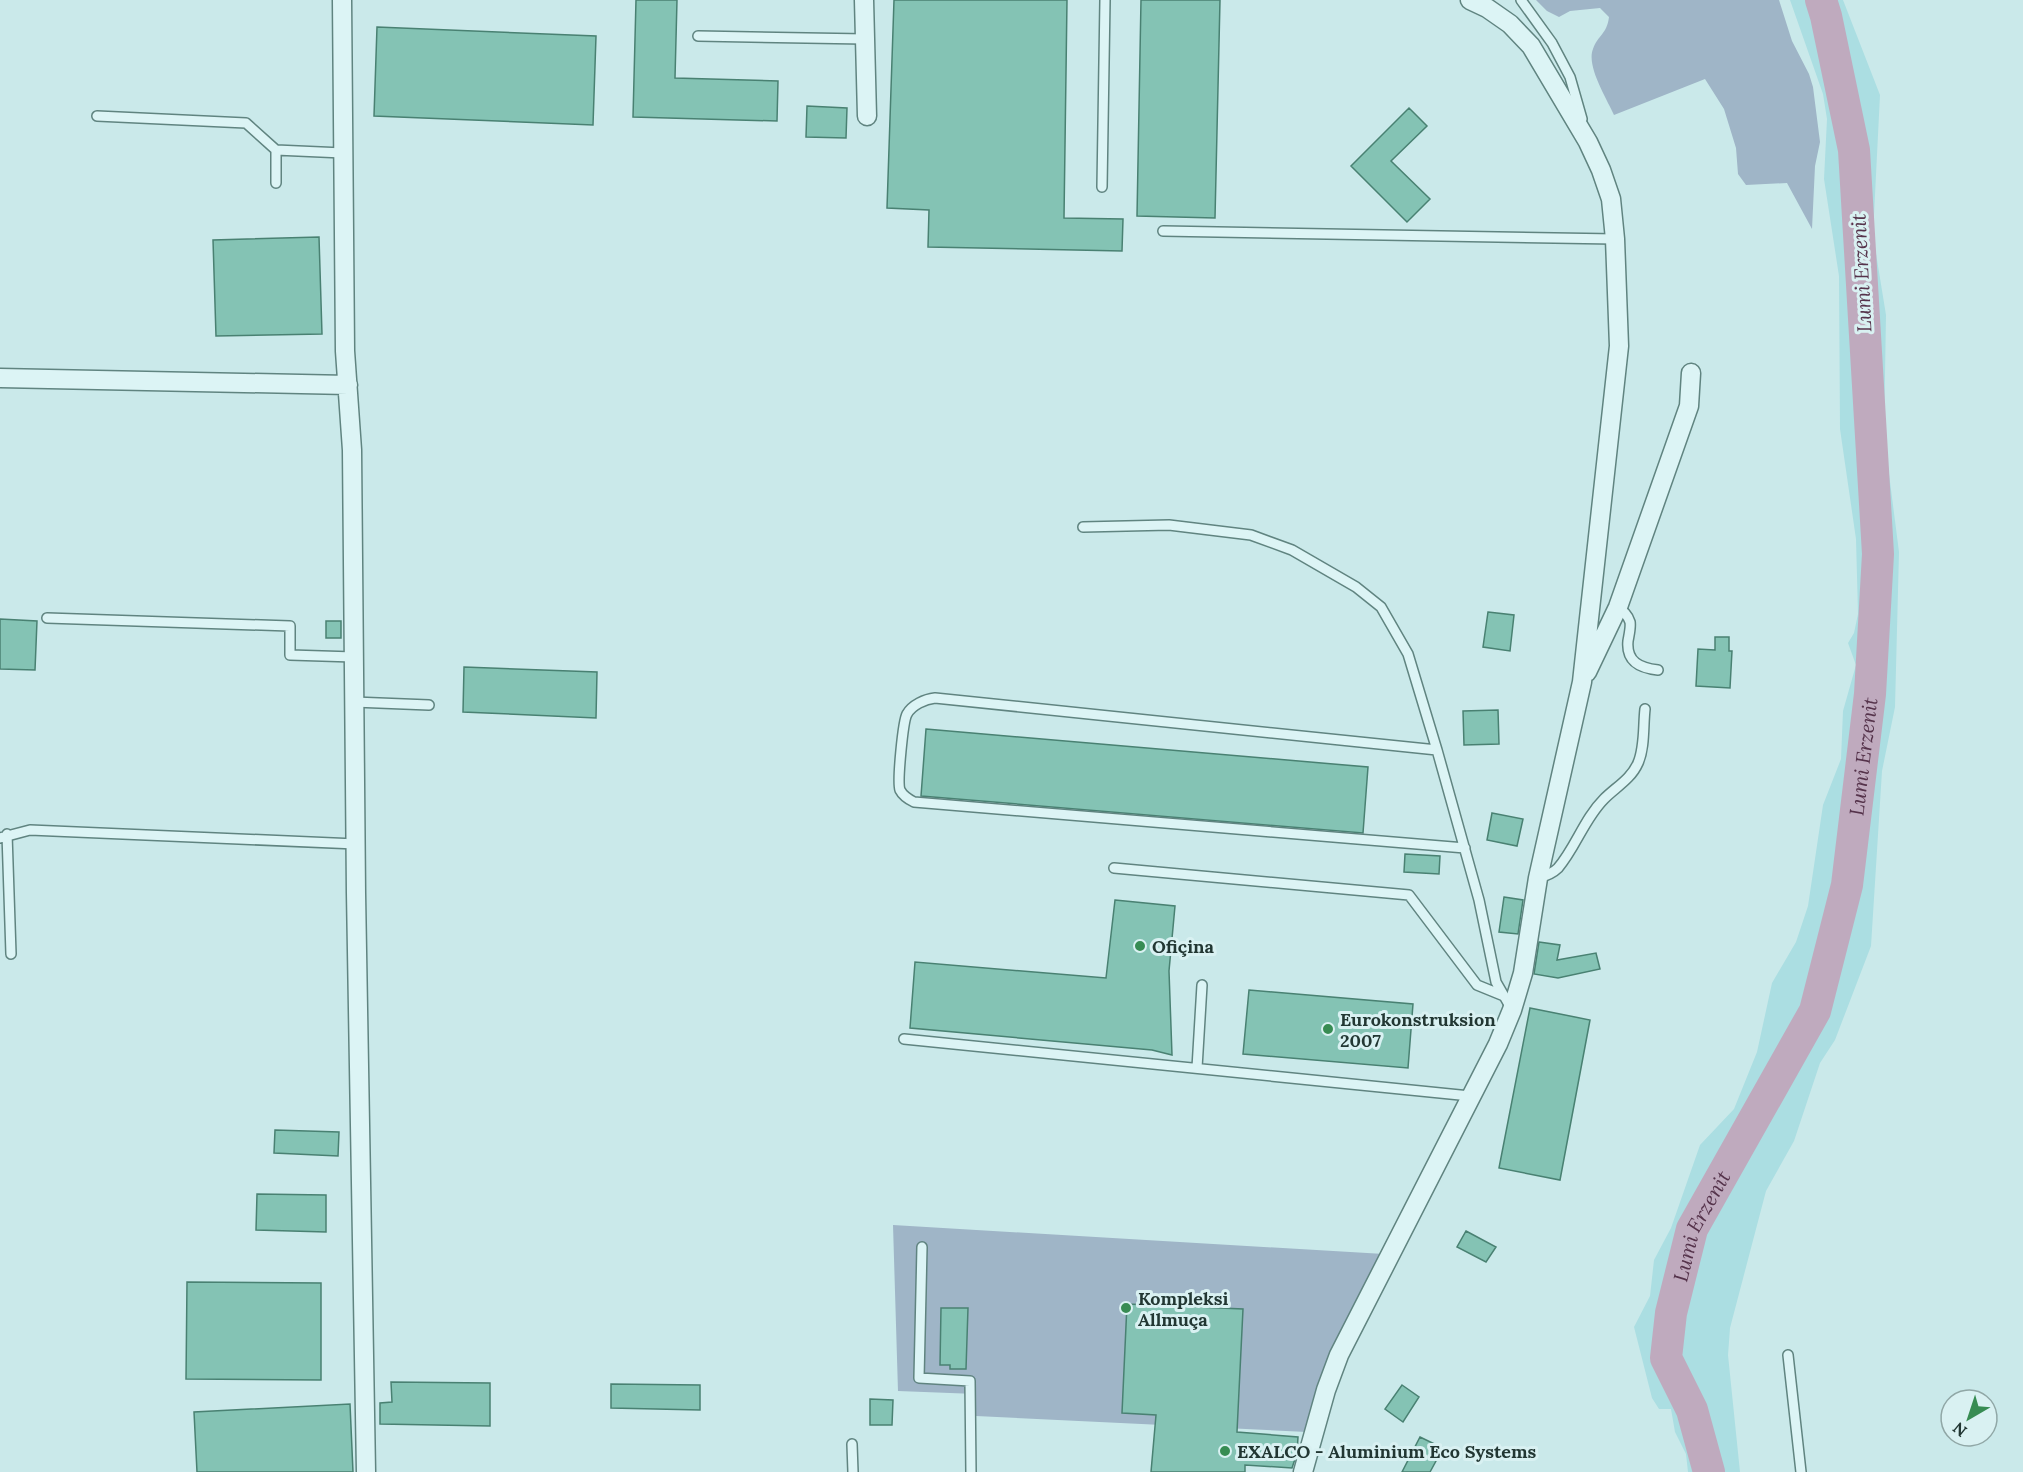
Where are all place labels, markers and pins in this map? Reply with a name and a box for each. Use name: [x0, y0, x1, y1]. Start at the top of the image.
place label: Ofiçina: [1152, 935, 1215, 958]
marker: Ofiçina: [1133, 939, 1147, 953]
place label: Eurokonstruksion 2007: [1340, 1008, 1496, 1052]
marker: Eurokonstruksion 2007: [1321, 1022, 1335, 1036]
place label: Kompleksi Allmuça: [1138, 1287, 1228, 1331]
marker: Kompleksi Allmuça: [1119, 1301, 1133, 1315]
place label: EXALCO - Aluminium Eco Systems: [1237, 1440, 1537, 1463]
marker: EXALCO - Aluminium Eco Systems: [1218, 1444, 1232, 1458]

